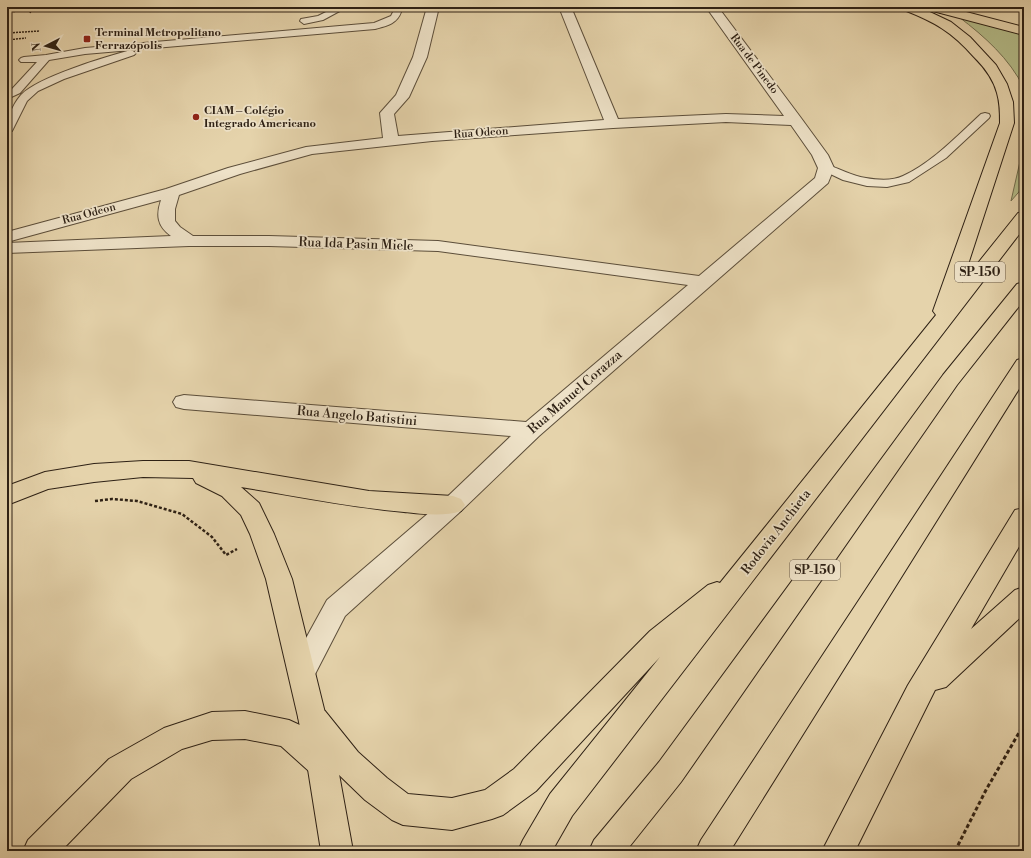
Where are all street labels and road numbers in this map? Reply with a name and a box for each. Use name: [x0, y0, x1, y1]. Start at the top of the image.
street label: Rua de Pinedo: [727, 31, 781, 97]
street label: Rua Odeon: [453, 124, 509, 142]
street label: Rua Odeon: [61, 200, 118, 228]
street label: Rua Ida Pasin Miele: [298, 234, 414, 254]
road number: SP-150: [955, 262, 1005, 282]
street label: Rua Manuel Corazza: [525, 347, 626, 437]
street label: Rua Angelo Batistini: [296, 403, 418, 429]
street label: Rodovia Anchieta: [738, 486, 814, 578]
road number: SP-150: [790, 560, 840, 580]

